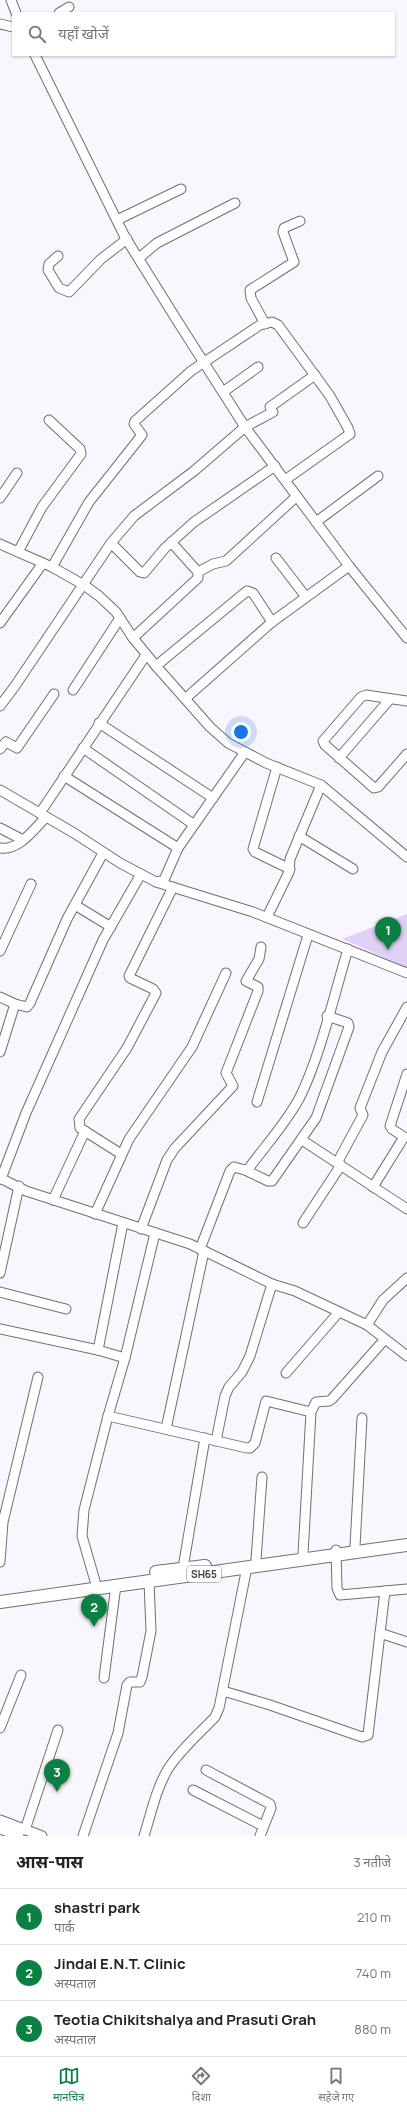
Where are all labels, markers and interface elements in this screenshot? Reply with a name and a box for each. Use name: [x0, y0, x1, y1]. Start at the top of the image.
search box: [12, 12, 395, 56]
icon: search: [26, 23, 48, 45]
text: यहाँ खोजें: [58, 23, 109, 44]
your location: [231, 722, 251, 742]
pin: 1: [375, 917, 401, 950]
road number: SH65: [187, 1566, 221, 1582]
pin: 2: [81, 1594, 107, 1627]
pin: 3: [44, 1759, 70, 1792]
text: आस-पास: [16, 1850, 83, 1873]
text: 3 नतीजे: [354, 1853, 391, 1871]
text: shastri park: [54, 1897, 140, 1918]
text: 1: [26, 1908, 32, 1926]
text: 210 m: [357, 1908, 391, 1926]
text: पार्क: [54, 1918, 75, 1936]
text: Jindal E.N.T. Clinic: [54, 1953, 186, 1974]
text: 2: [25, 1964, 33, 1982]
text: 740 m: [356, 1964, 391, 1982]
text: अस्पताल: [54, 1974, 96, 1992]
text: Teotia Chikitshalya and Prasuti Grah: [54, 2009, 316, 2030]
text: 3: [25, 2020, 33, 2038]
text: 880 m: [354, 2020, 391, 2038]
text: अस्पताल: [54, 2030, 96, 2048]
tab: मानचित्र: [53, 2065, 84, 2105]
tab: दिशा: [190, 2065, 212, 2105]
tab: सहेजे गए: [318, 2065, 354, 2105]

